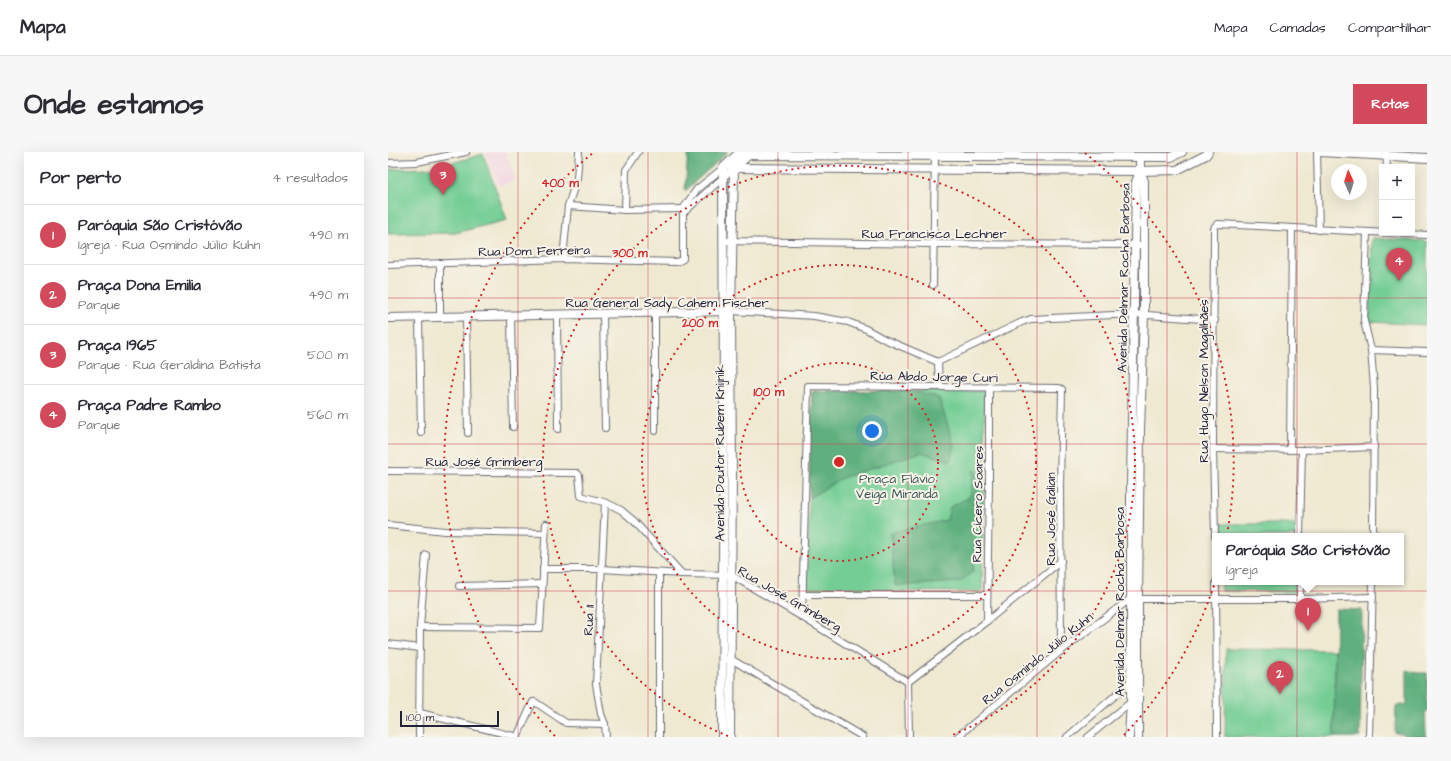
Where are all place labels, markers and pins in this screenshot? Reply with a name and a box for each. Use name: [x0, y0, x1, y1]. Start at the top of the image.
pin: 3: [430, 162, 456, 195]
pin: 4: [1386, 248, 1412, 281]
centre of rings: [832, 455, 846, 469]
pin: 1: [1295, 598, 1321, 631]
pin: 2: [1267, 661, 1293, 694]

